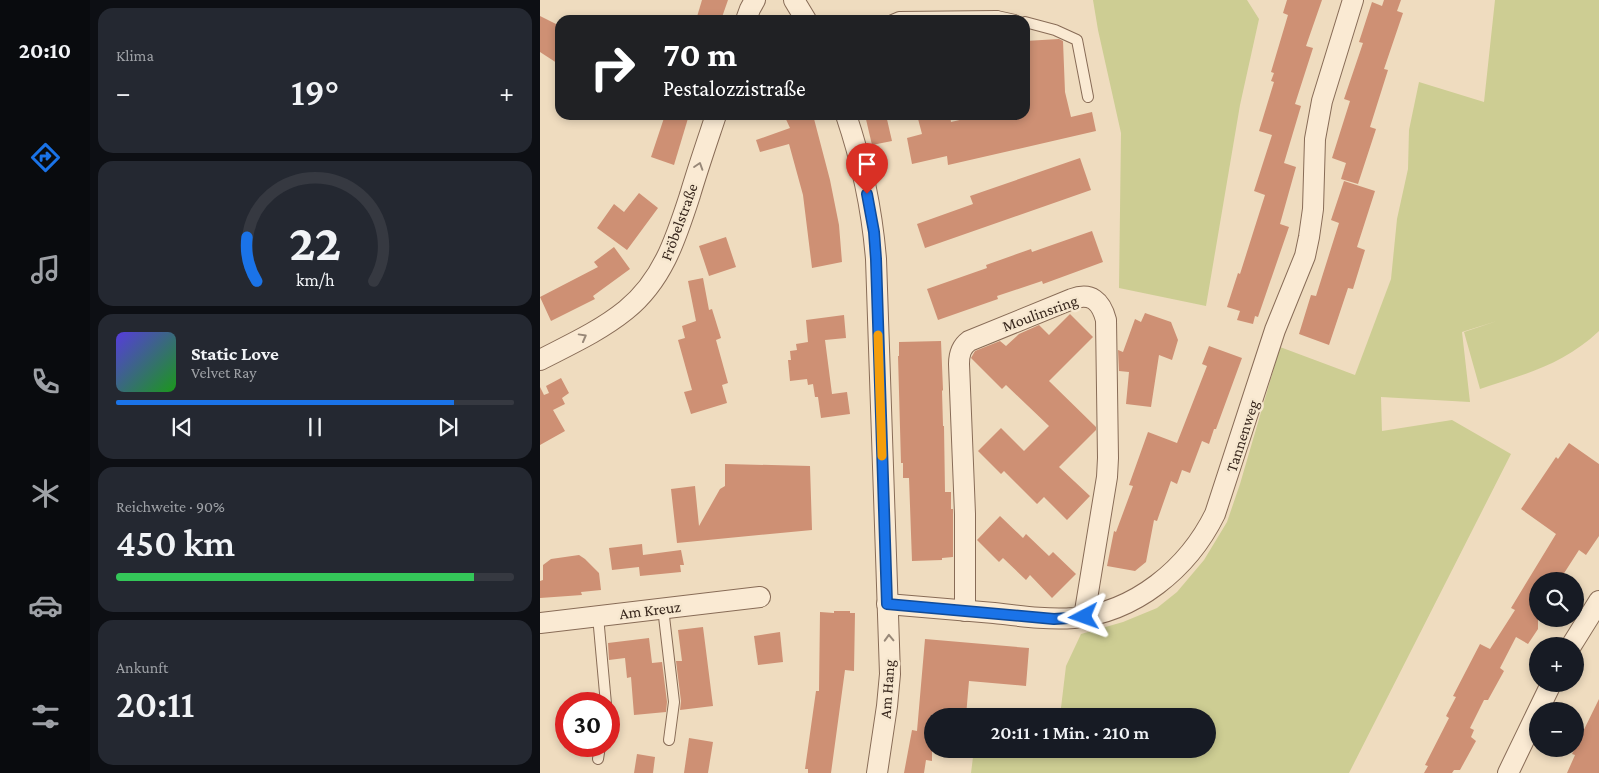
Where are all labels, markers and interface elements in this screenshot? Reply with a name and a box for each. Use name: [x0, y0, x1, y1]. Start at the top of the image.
icon: right: [580, 35, 645, 100]
text: 70 m: [663, 35, 737, 74]
text: 20:10: [19, 38, 71, 63]
text: Klima: [116, 47, 154, 64]
text: 19°: [291, 71, 339, 113]
text: Pestalozzistraße: [663, 76, 806, 101]
text: −: [116, 77, 131, 108]
text: +: [499, 77, 514, 108]
icon: directions: [28, 140, 63, 175]
pin: [846, 143, 888, 194]
icon: arrive: [853, 150, 881, 178]
one-way arrow: [693, 162, 703, 171]
street label: Fröbelstraße: [657, 181, 701, 263]
text: 22: [289, 213, 341, 271]
icon: music: [28, 252, 63, 287]
text: km/h: [296, 270, 335, 290]
street label: Moulinsring: [1000, 291, 1081, 335]
one-way arrow: [578, 333, 587, 343]
text: Static Love: [191, 343, 279, 364]
icon: phone: [28, 364, 63, 399]
text: Velvet Ray: [191, 364, 257, 381]
street label: Tannenweg: [1222, 398, 1263, 474]
icon: previous: [168, 413, 196, 441]
icon: pause: [301, 413, 329, 441]
icon: next: [434, 413, 462, 441]
icon: climate: [28, 476, 63, 511]
text: Reichweite · 90%: [116, 498, 225, 515]
text: 450 km: [116, 522, 235, 564]
map controls: [1529, 572, 1584, 757]
button: search: [1529, 572, 1584, 627]
icon: car: [28, 588, 63, 623]
position arrow: [1057, 590, 1109, 642]
street label: Am Kreuz: [618, 598, 682, 622]
one-way arrow: [884, 633, 894, 641]
button: +: [1529, 637, 1584, 692]
text: Ankunft: [116, 659, 168, 676]
street label: Am Hang: [876, 659, 899, 719]
text: 20:11: [116, 683, 194, 725]
speed limit sign: 30: [555, 692, 620, 757]
icon: filters: [28, 699, 63, 734]
button: −: [1529, 702, 1584, 757]
text: 20:11 · 1 Min. · 210 m: [991, 722, 1149, 743]

